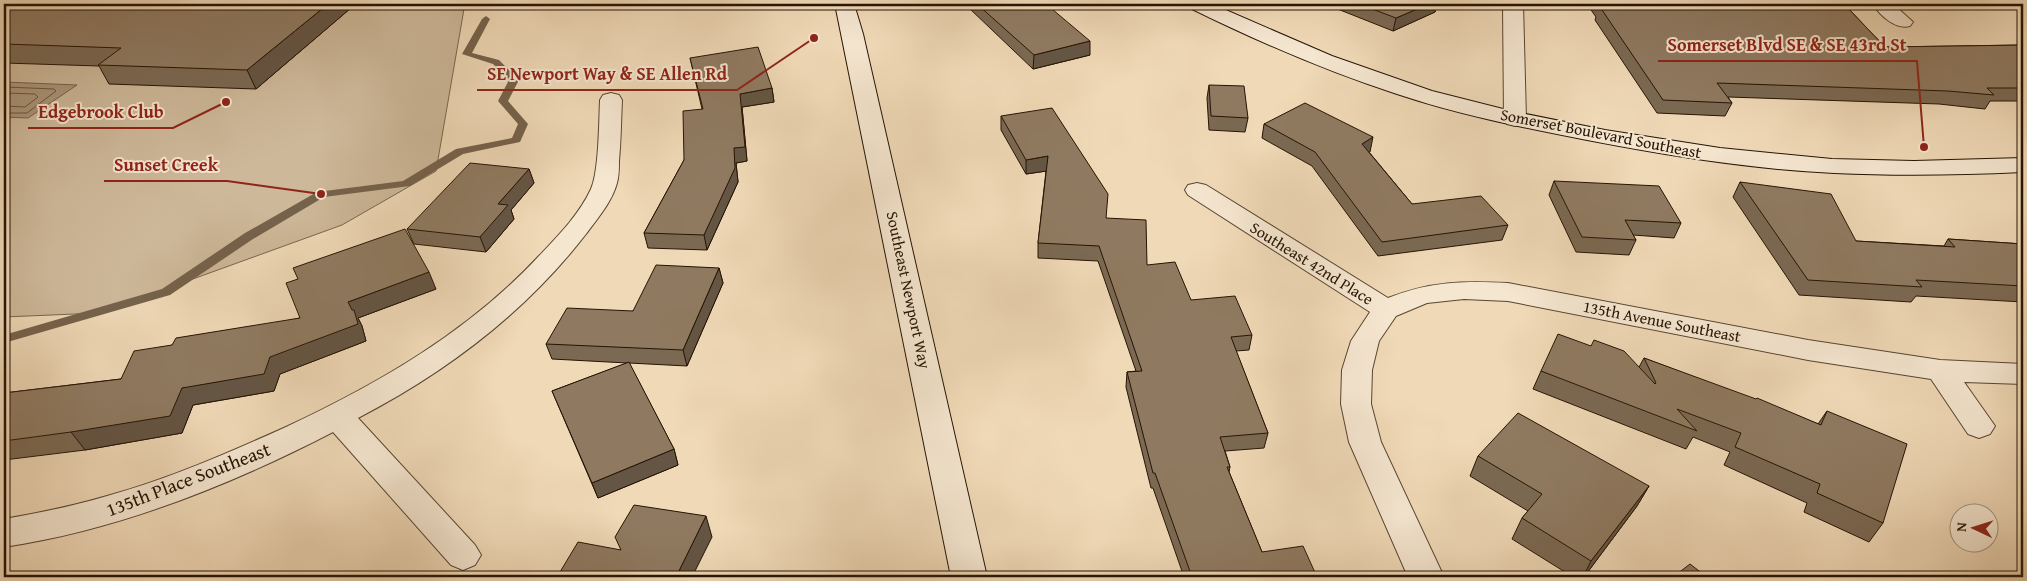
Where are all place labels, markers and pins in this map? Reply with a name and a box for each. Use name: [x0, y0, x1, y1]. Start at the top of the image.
callout: Somerset Blvd SE & SE 43rd St: [1658, 28, 1917, 61]
callout: SE Newport Way & SE Allen Rd: [477, 57, 737, 90]
callout: Edgebrook Club: [28, 95, 173, 128]
callout: Sunset Creek: [104, 148, 227, 181]

